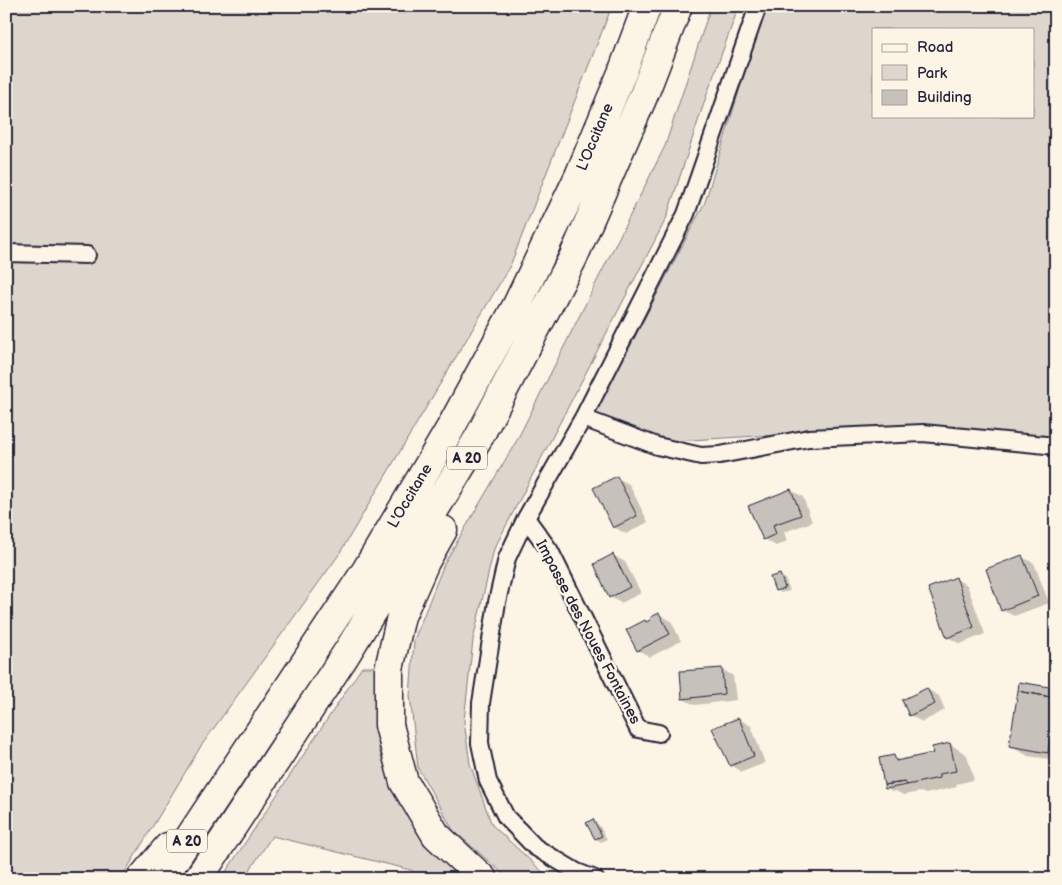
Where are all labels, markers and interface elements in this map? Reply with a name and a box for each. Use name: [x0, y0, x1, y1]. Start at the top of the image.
legend: [872, 28, 1034, 118]
text: Road: [917, 38, 953, 57]
text: Park: [917, 64, 948, 83]
text: Building: [917, 88, 972, 107]
street label: L'Occitane: [572, 100, 618, 174]
road number: A 20: [447, 446, 487, 469]
street label: L'Occitane: [383, 460, 437, 532]
street label: Impasse des Noues Fontaines: [531, 537, 645, 728]
road number: A 20: [167, 829, 207, 852]

